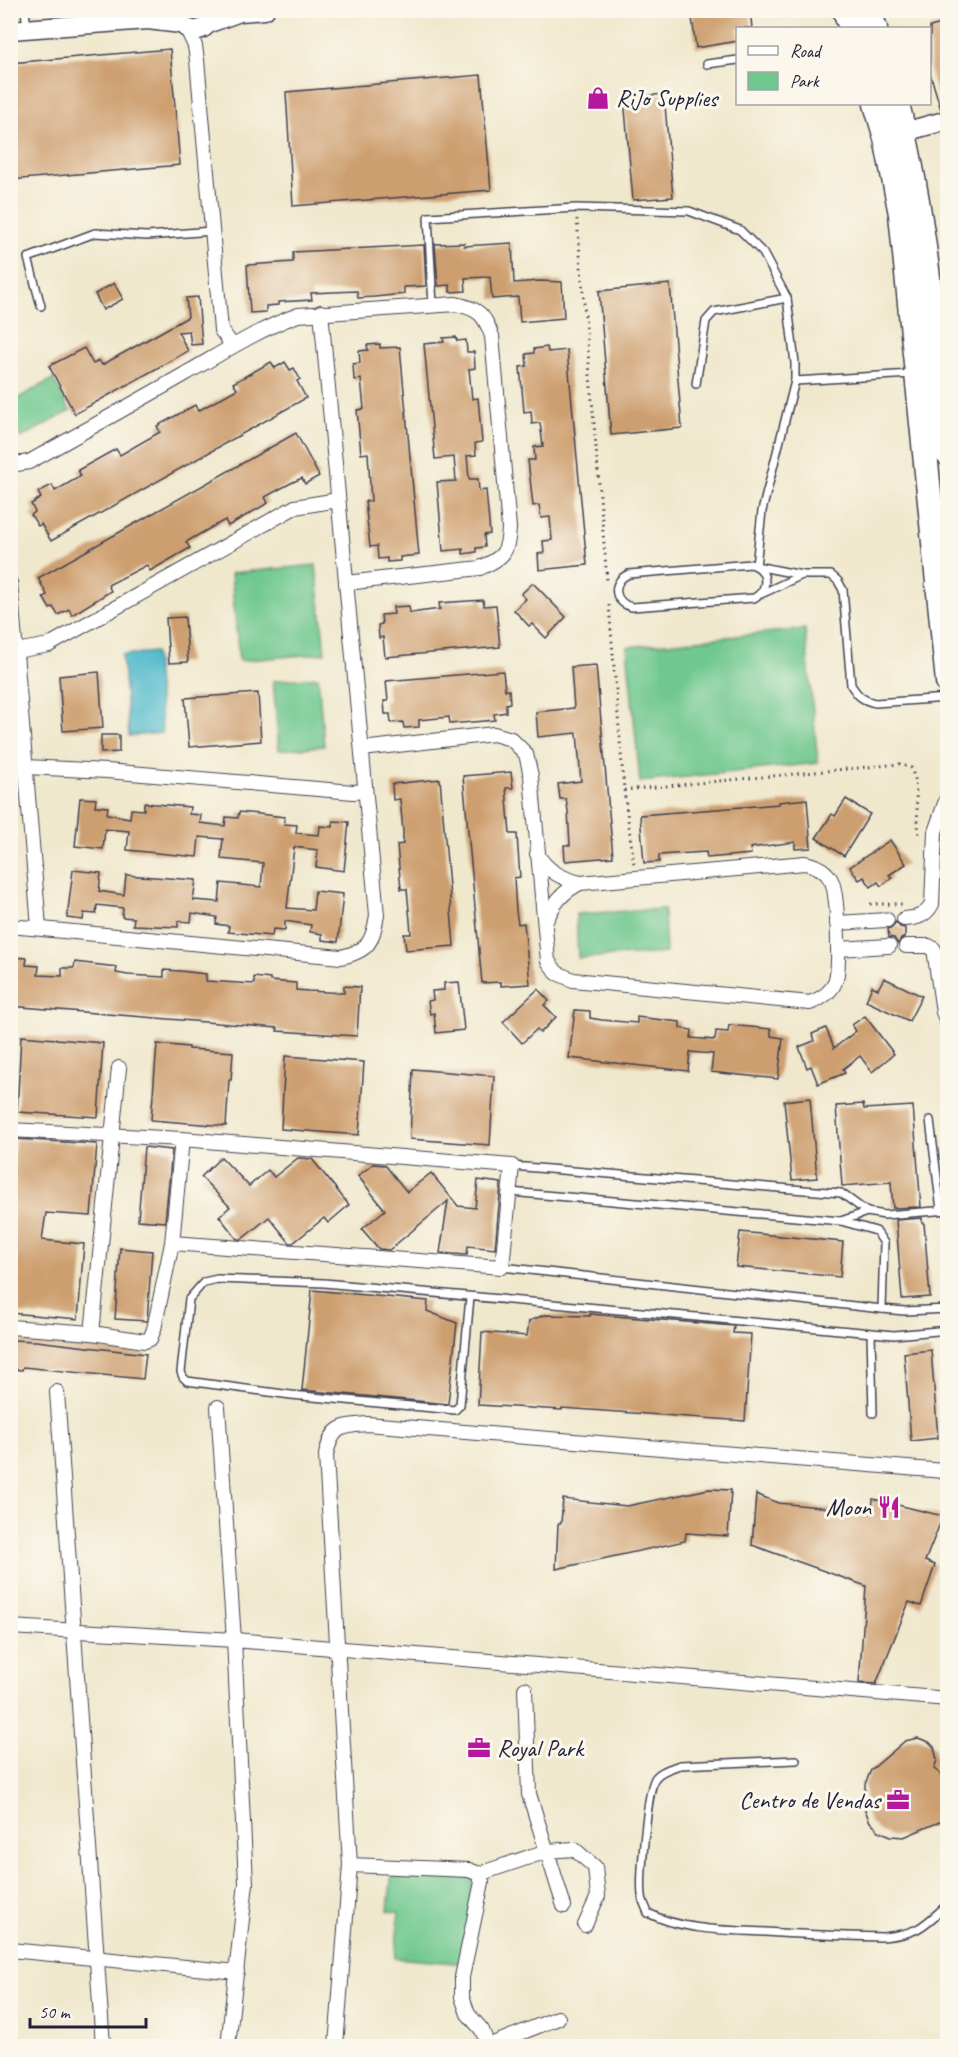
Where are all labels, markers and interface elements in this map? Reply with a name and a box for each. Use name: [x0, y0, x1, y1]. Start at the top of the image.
legend: [736, 27, 931, 105]
text: Road: [790, 40, 823, 62]
text: Park: [790, 70, 820, 92]
place label: RiJo Supplies: [616, 83, 720, 113]
shop icon: RiJo Supplies: [585, 85, 611, 111]
place label: Moon: [826, 1492, 872, 1522]
restaurant icon: Moon: [876, 1494, 902, 1520]
place label: Royal Park: [497, 1733, 585, 1763]
office icon: Royal Park: [466, 1735, 492, 1761]
place label: Centro de Vendas: [739, 1785, 883, 1815]
office icon: Centro de Vendas: [885, 1787, 911, 1813]
scale bar: [30, 1991, 146, 2029]
text: 50 m: [39, 2001, 72, 2023]

